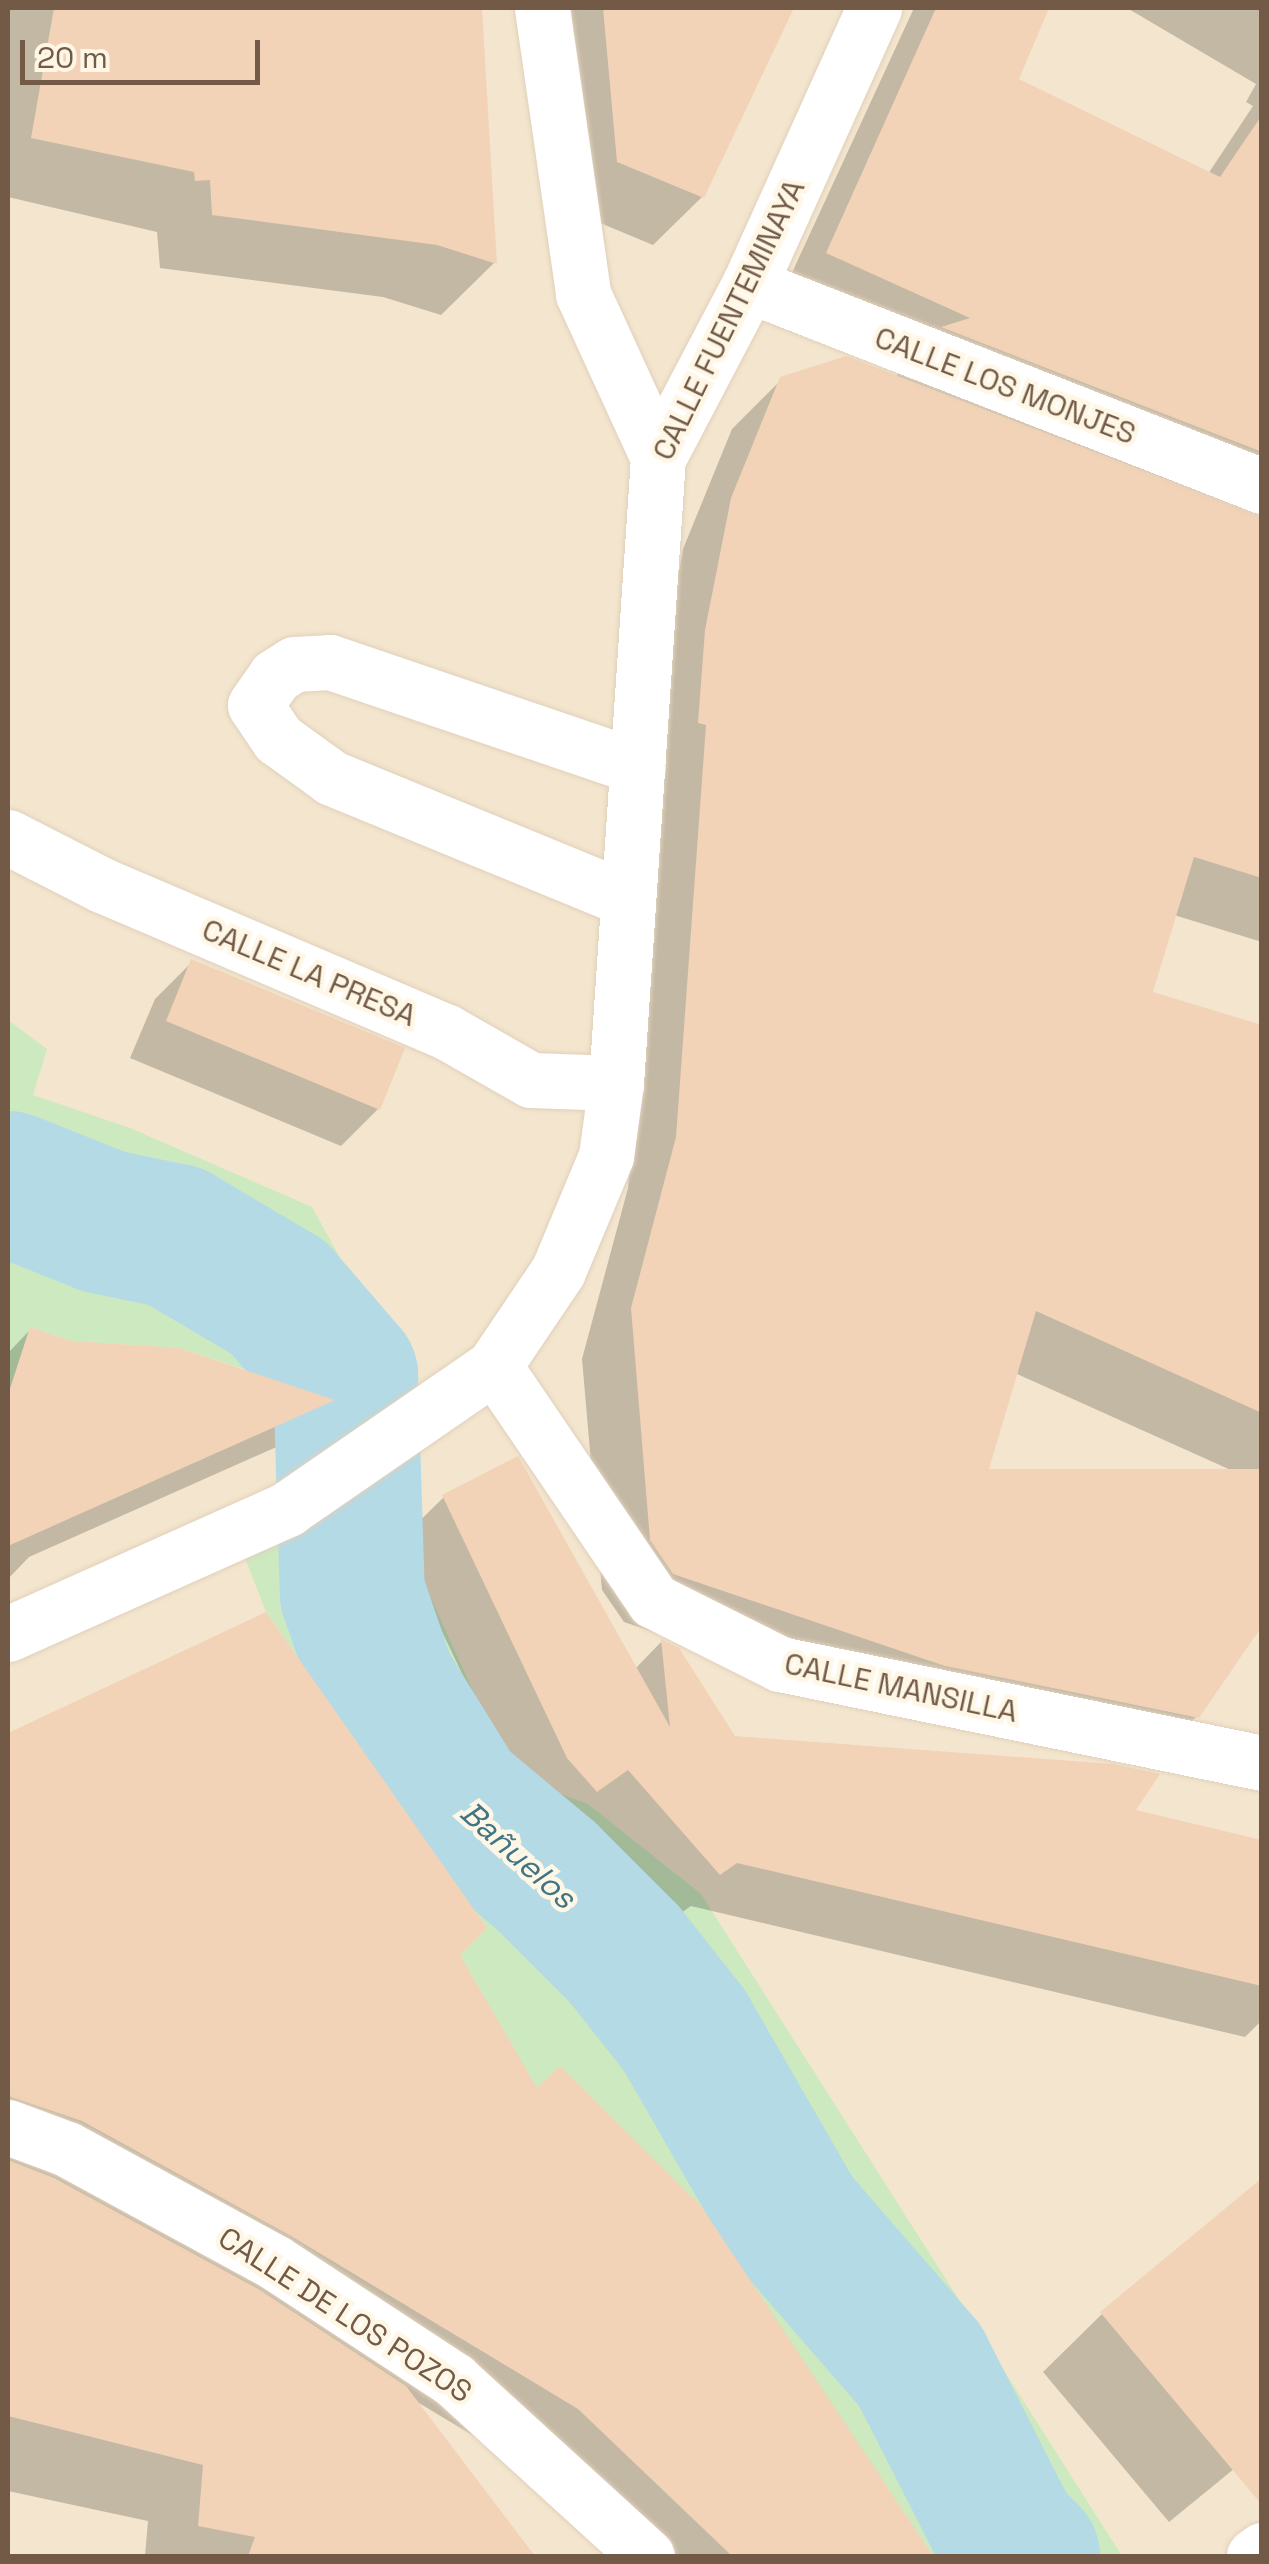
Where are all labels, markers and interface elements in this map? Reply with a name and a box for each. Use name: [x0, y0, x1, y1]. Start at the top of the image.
scale bar: [25, 20, 265, 82]
text: 20 m: [37, 38, 108, 77]
street label: CALLE FUENTEMINAYA: [645, 174, 813, 466]
street label: CALLE LOS MONJES: [870, 320, 1140, 452]
street label: CALLE LA PRESA: [196, 912, 422, 1034]
street label: CALLE MANSILLA: [781, 1646, 1021, 1730]
water label: Bañuelos: [452, 1793, 584, 1917]
street label: CALLE DE LOS POZOS: [212, 2220, 478, 2410]

